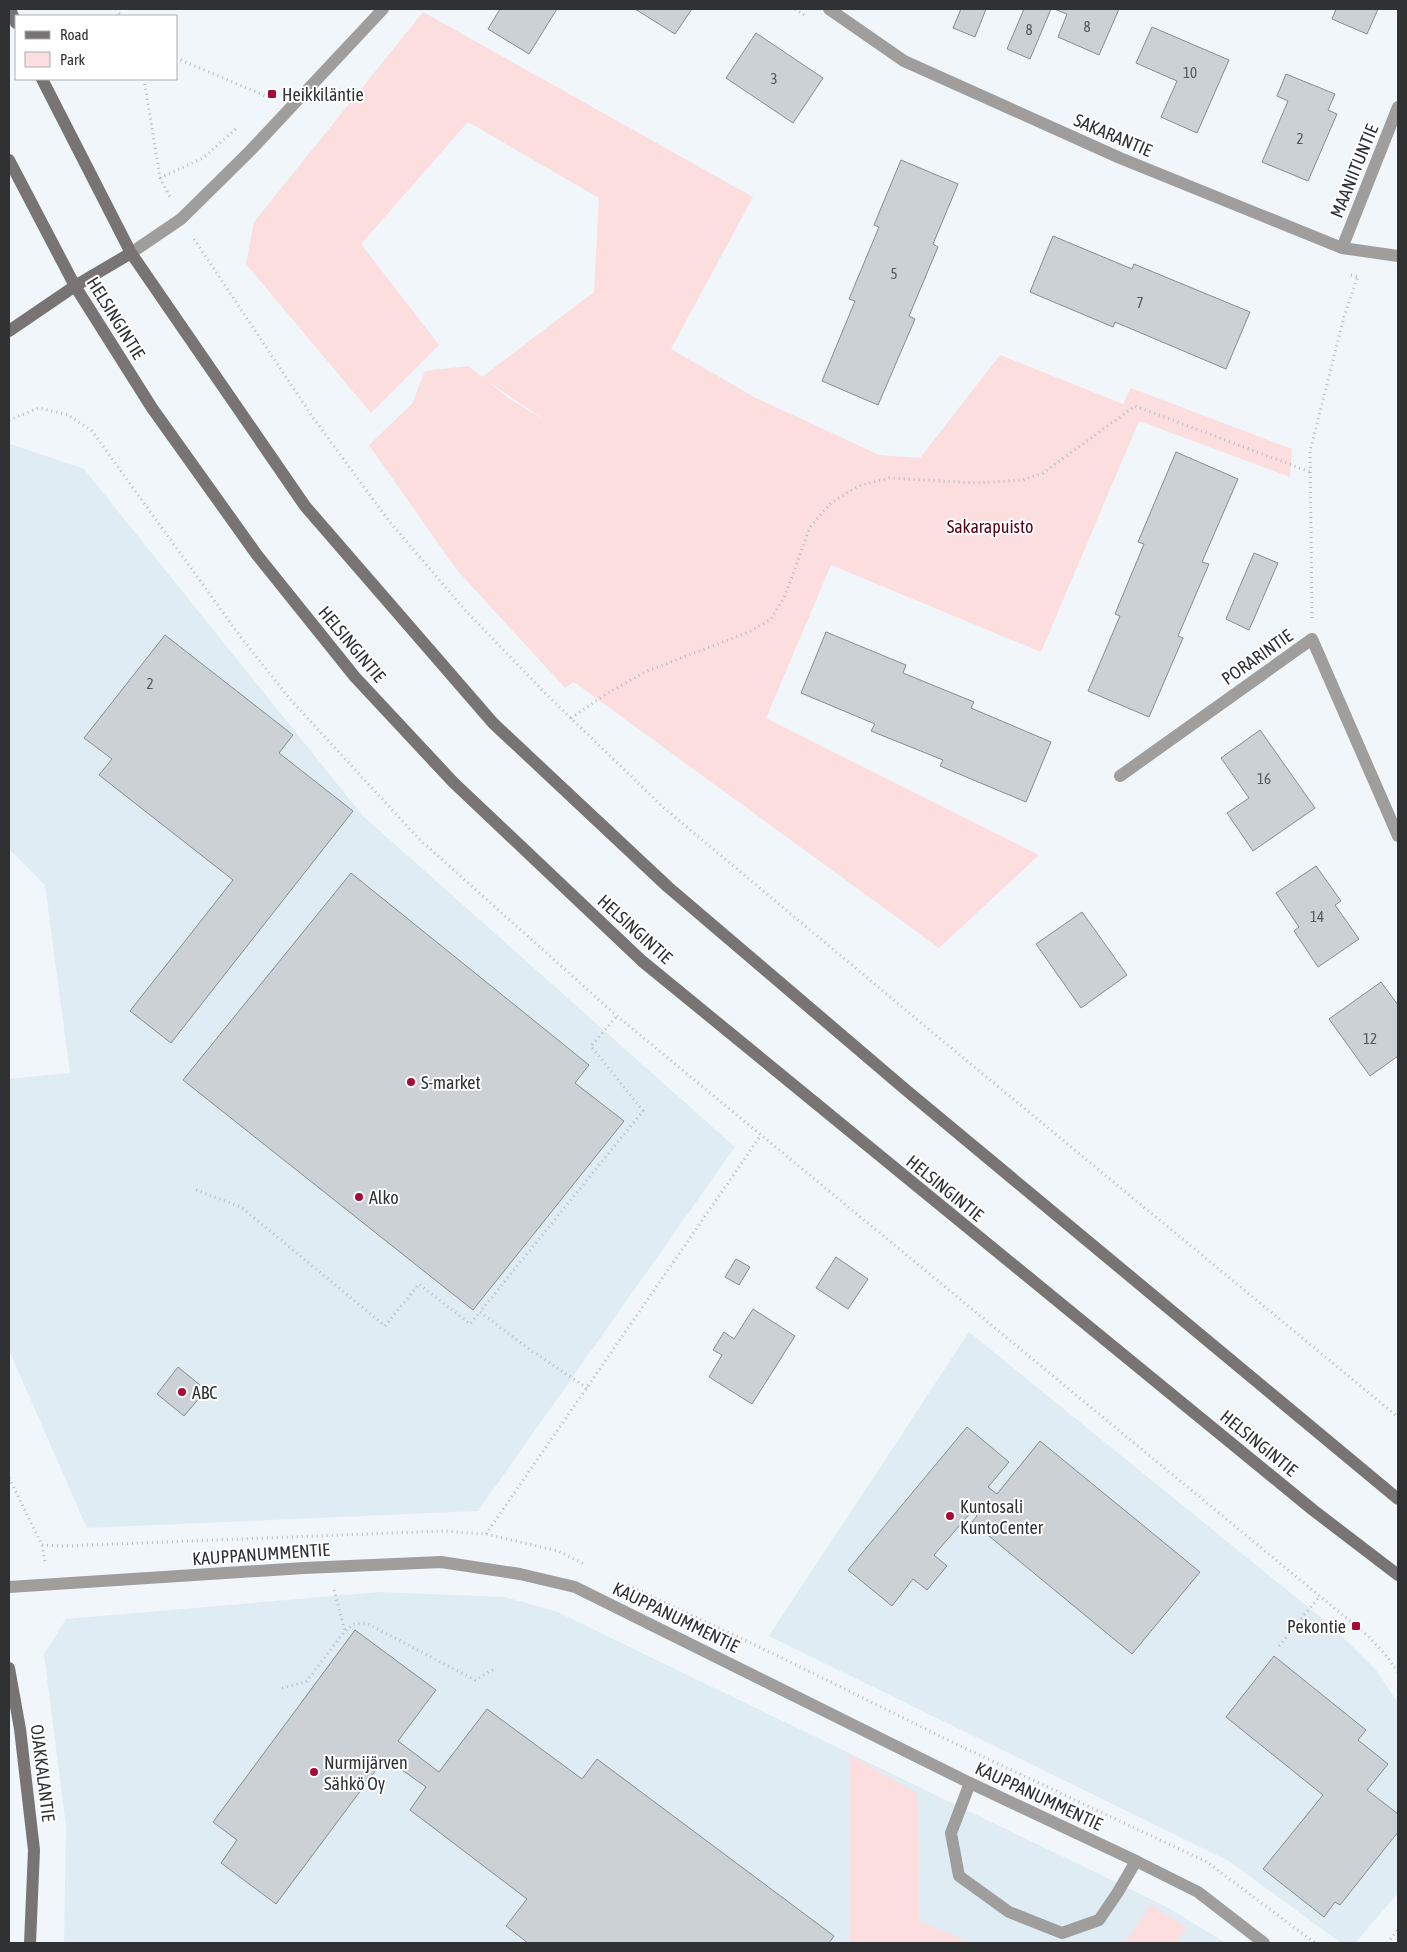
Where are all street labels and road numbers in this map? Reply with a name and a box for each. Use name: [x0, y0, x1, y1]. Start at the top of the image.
street label: SAKARANTIE: [1071, 109, 1155, 161]
street label: MAANIITUNTIE: [1326, 121, 1382, 221]
street label: HELSINGINTIE: [83, 273, 150, 363]
street label: HELSINGINTIE: [314, 602, 390, 687]
street label: PORARINTIE: [1218, 625, 1297, 689]
street label: HELSINGINTIE: [593, 890, 677, 968]
street label: HELSINGINTIE: [902, 1151, 988, 1226]
street label: HELSINGINTIE: [1216, 1406, 1302, 1481]
street label: KAUPPANUMMENTIE: [192, 1539, 331, 1569]
street label: KAUPPANUMMENTIE: [609, 1577, 743, 1657]
street label: OJAKKALANTIE: [27, 1723, 59, 1823]
street label: KAUPPANUMMENTIE: [972, 1757, 1106, 1835]

